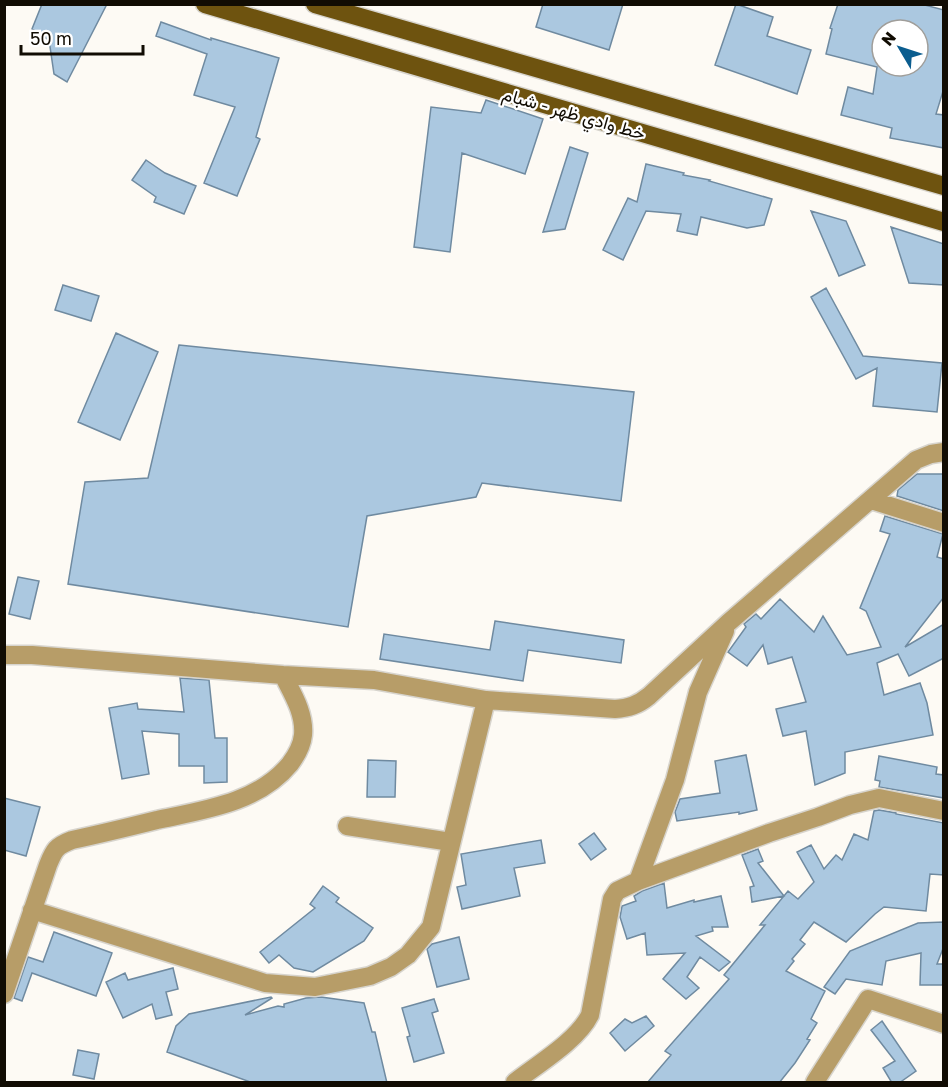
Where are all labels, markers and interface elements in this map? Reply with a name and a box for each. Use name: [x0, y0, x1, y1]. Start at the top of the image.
scale bar: [21, 18, 142, 56]
north arrow: [870, 18, 930, 78]
text: 50 m: [30, 27, 72, 49]
text: N: [877, 28, 900, 50]
street label: خط وادي ظهر - شبام: [499, 82, 648, 149]

